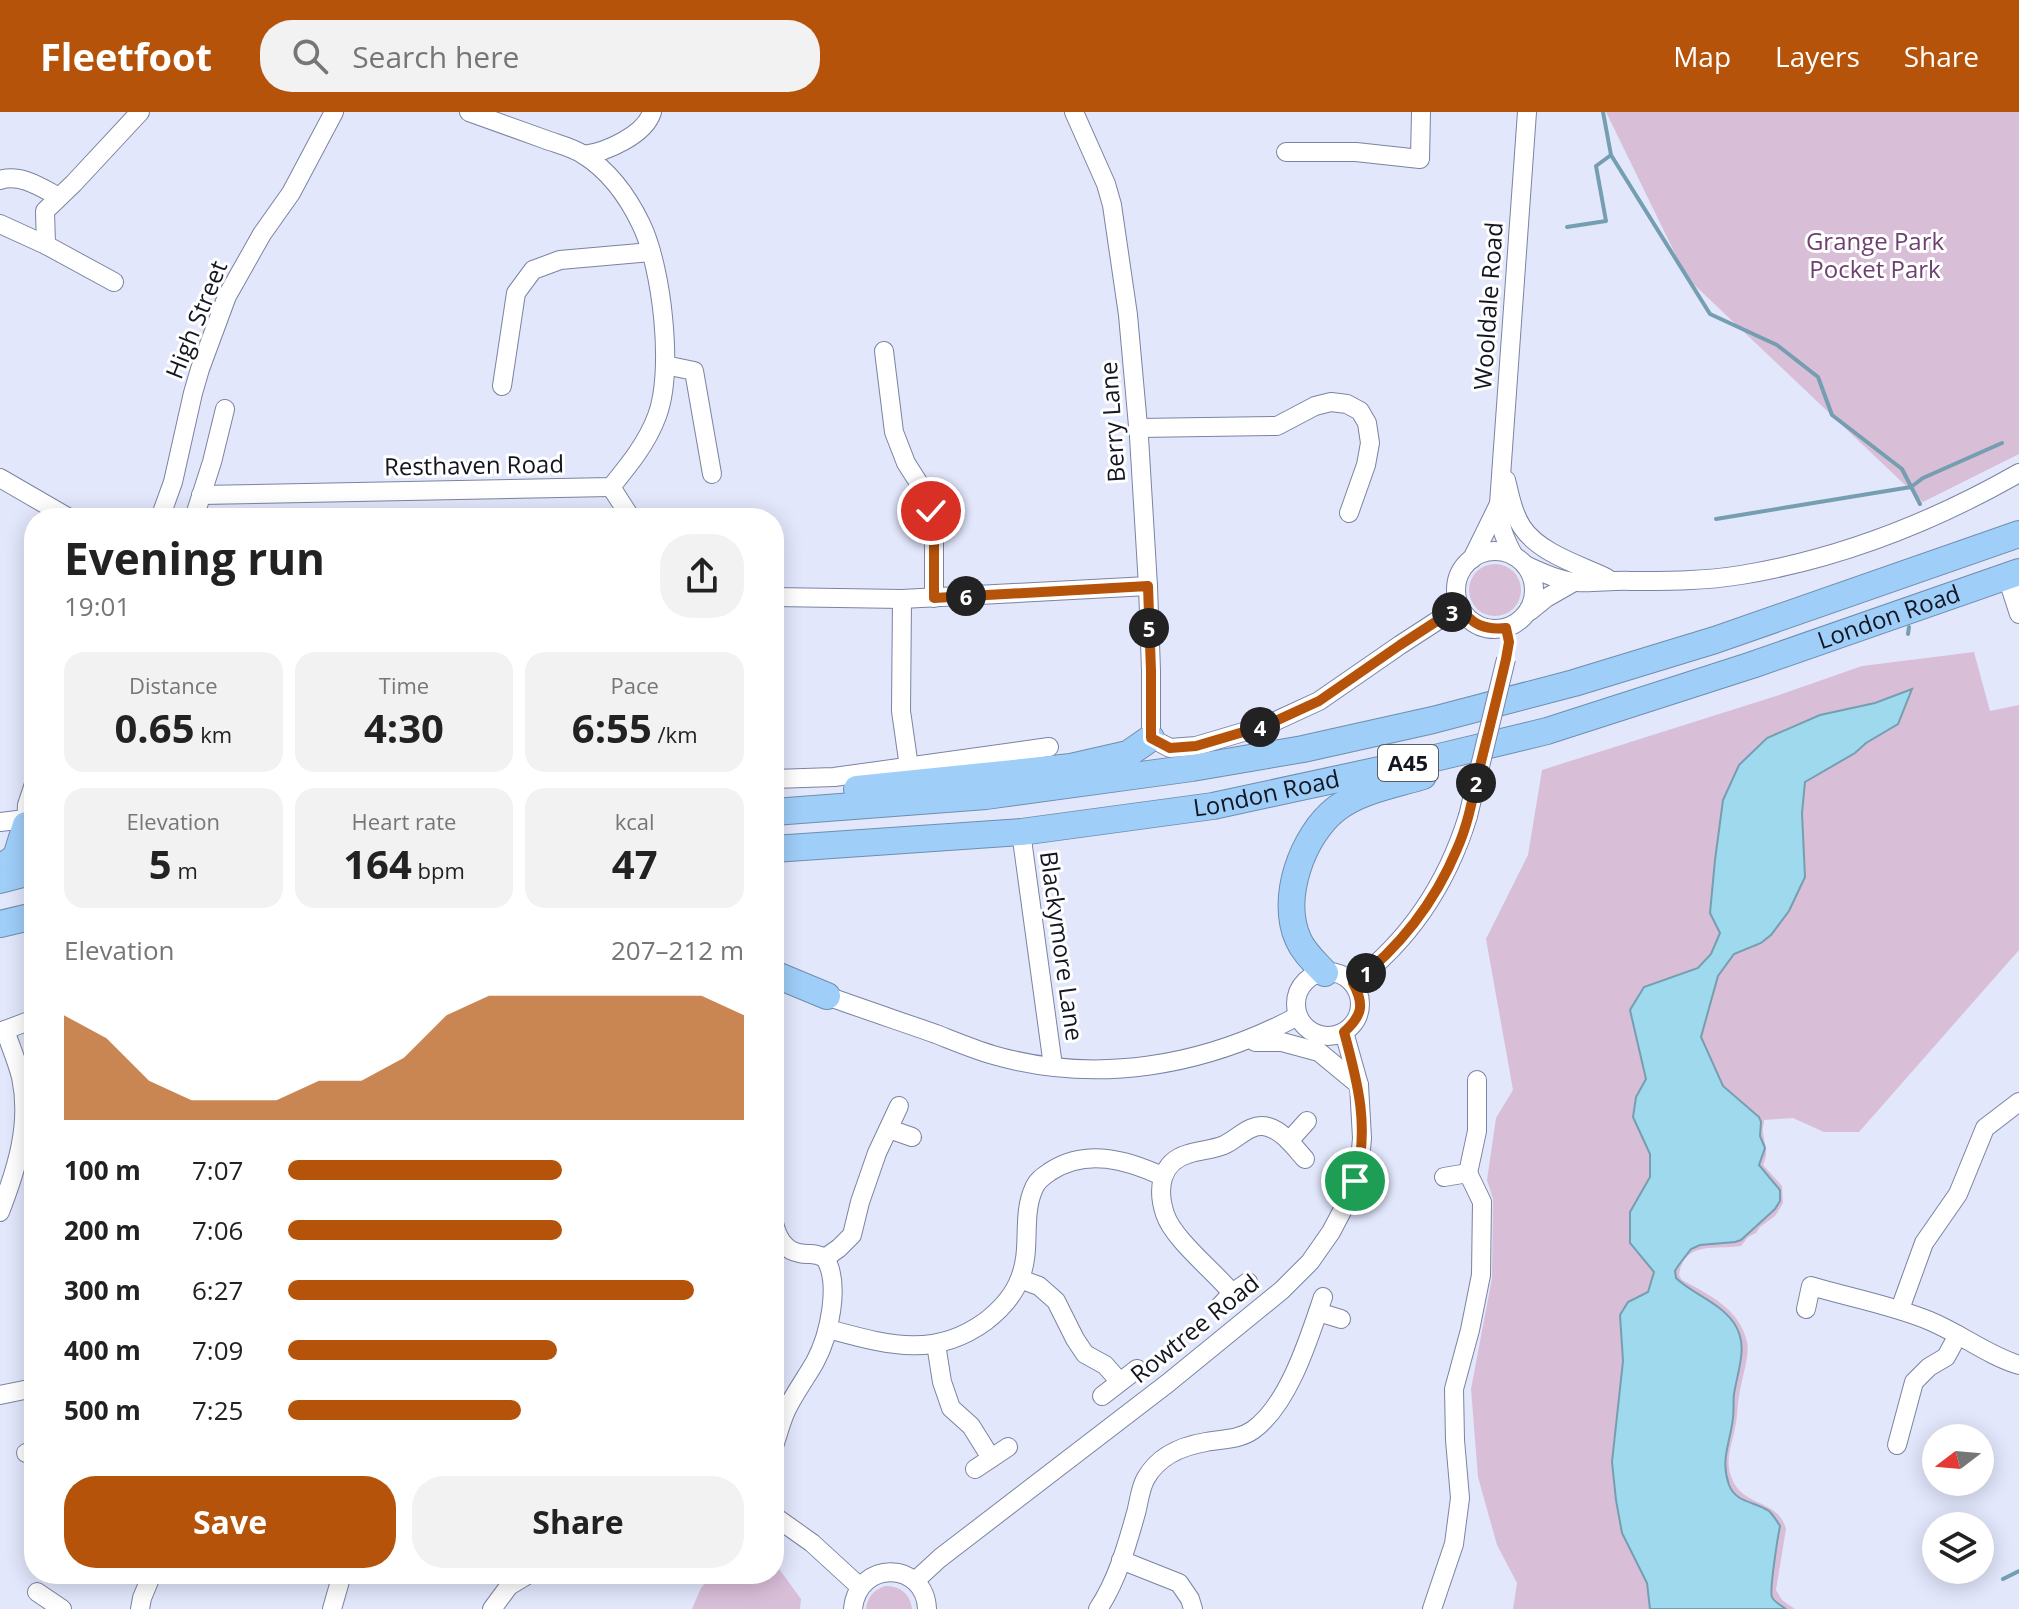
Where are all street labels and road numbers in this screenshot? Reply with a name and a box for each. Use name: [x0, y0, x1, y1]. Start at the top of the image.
street label: Wooldale Road: [1465, 221, 1510, 391]
street label: High Street: [157, 255, 234, 383]
street label: Berry Lane: [1091, 361, 1132, 484]
street label: Resthaven Road: [384, 446, 564, 483]
street label: London Road: [1813, 576, 1964, 656]
road number: A45: [1378, 745, 1438, 781]
street label: London Road: [1191, 761, 1342, 824]
street label: Blackymore Lane: [1033, 849, 1092, 1043]
street label: Rowtree Road: [1123, 1266, 1265, 1390]

